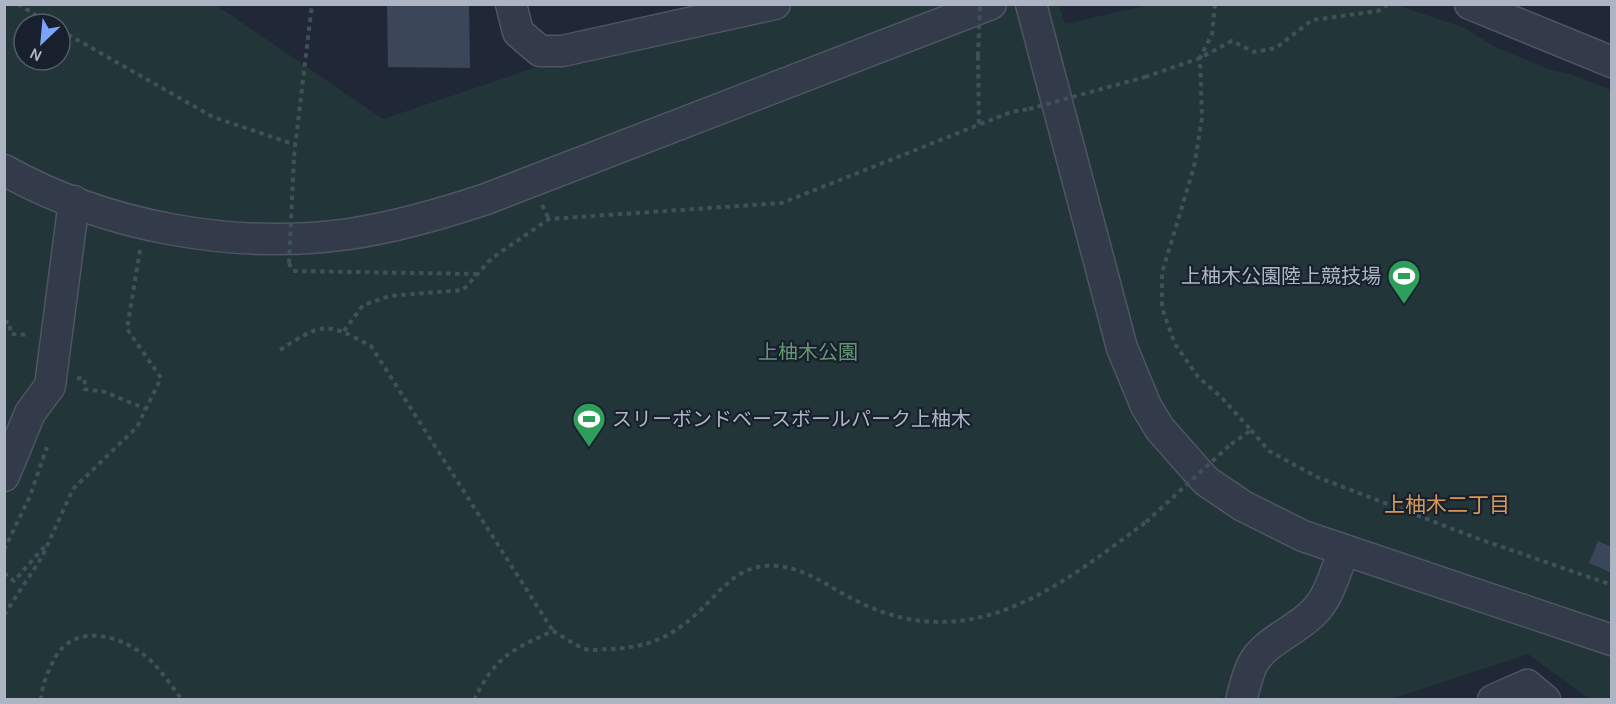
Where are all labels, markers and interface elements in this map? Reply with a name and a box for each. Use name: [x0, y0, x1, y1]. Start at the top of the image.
north arrow: [12, 12, 72, 72]
text: N: [26, 44, 45, 66]
sports icon: 上柚木公園陸上競技場: [1386, 258, 1422, 305]
place label: 上柚木公園陸上競技場: [1181, 265, 1381, 288]
park label: 上柚木公園: [758, 341, 858, 364]
sports icon: スリーボンドベースボールパーク上柚木: [571, 401, 607, 448]
place label: スリーボンドベースボールパーク上柚木: [612, 408, 971, 431]
district label: 上柚木二丁目: [1384, 493, 1510, 517]

